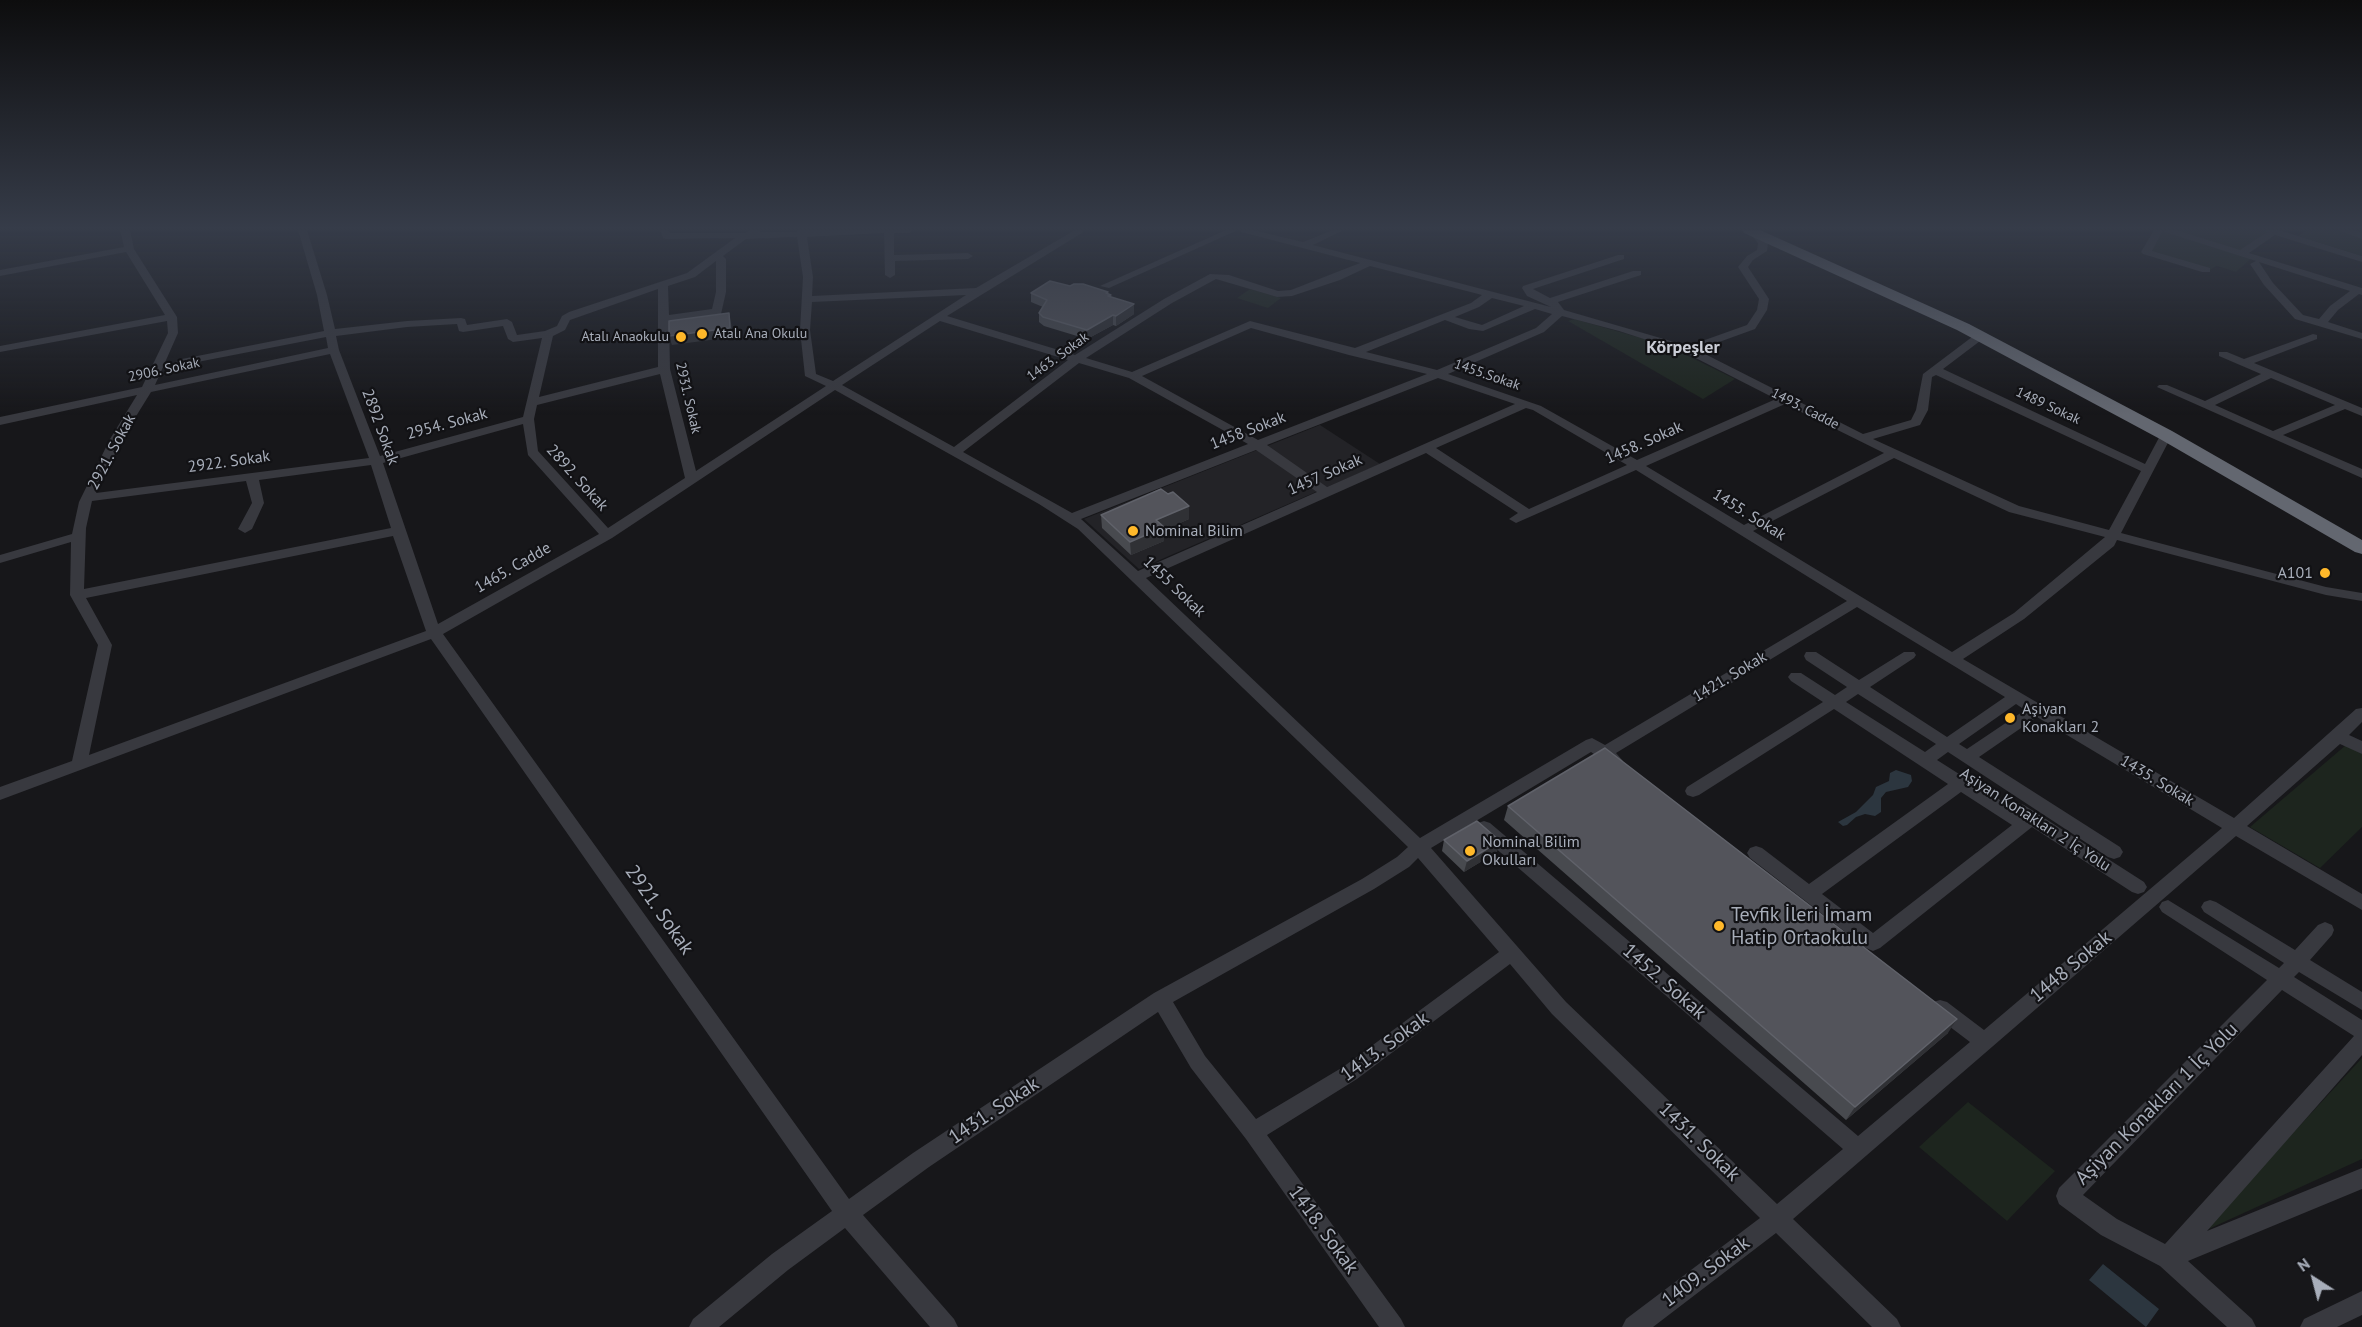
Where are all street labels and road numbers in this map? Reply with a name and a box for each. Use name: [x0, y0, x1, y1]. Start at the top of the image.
street label: 1463. Sokak: [1024, 329, 1092, 385]
street label: 2906. Sokak: [127, 354, 201, 386]
street label: 1455.Sokak: [1452, 356, 1522, 394]
street label: 2931. Sokak: [672, 361, 704, 435]
street label: 1489 Sokak: [2013, 384, 2083, 428]
street label: 1493. Cadde: [1768, 385, 1842, 433]
street label: 2892 Sokak: [357, 386, 403, 468]
street label: 2954. Sokak: [404, 404, 490, 444]
street label: 1458 Sokak: [1207, 408, 1289, 454]
street label: 2921. Sokak: [84, 411, 140, 493]
street label: 1458. Sokak: [1602, 417, 1686, 469]
street label: 2892. Sokak: [542, 441, 612, 515]
street label: 2922. Sokak: [187, 447, 271, 477]
street label: 1457 Sokak: [1285, 450, 1365, 500]
street label: 1455. Sokak: [1709, 485, 1789, 545]
street label: 1465. Cadde: [472, 539, 554, 597]
street label: 1455 Sokak: [1139, 552, 1209, 622]
street label: 1421. Sokak: [1690, 647, 1770, 707]
street label: 1435. Sokak: [2117, 751, 2197, 811]
street label: Aşiyan Konakları 2 İç Yolu: [1956, 764, 2114, 876]
street label: 2921. Sokak: [619, 861, 699, 959]
street label: 1448 Sokak: [2025, 926, 2117, 1008]
street label: 1452. Sokak: [1617, 939, 1711, 1025]
street label: 1413. Sokak: [1336, 1007, 1434, 1087]
street label: Aşiyan Konakları 1 İç Yolu: [2071, 1018, 2243, 1190]
street label: 1431. Sokak: [944, 1072, 1044, 1150]
street label: 1431. Sokak: [1653, 1097, 1745, 1187]
street label: 1418. Sokak: [1283, 1181, 1363, 1279]
street label: 1409. Sokak: [1657, 1231, 1755, 1313]

